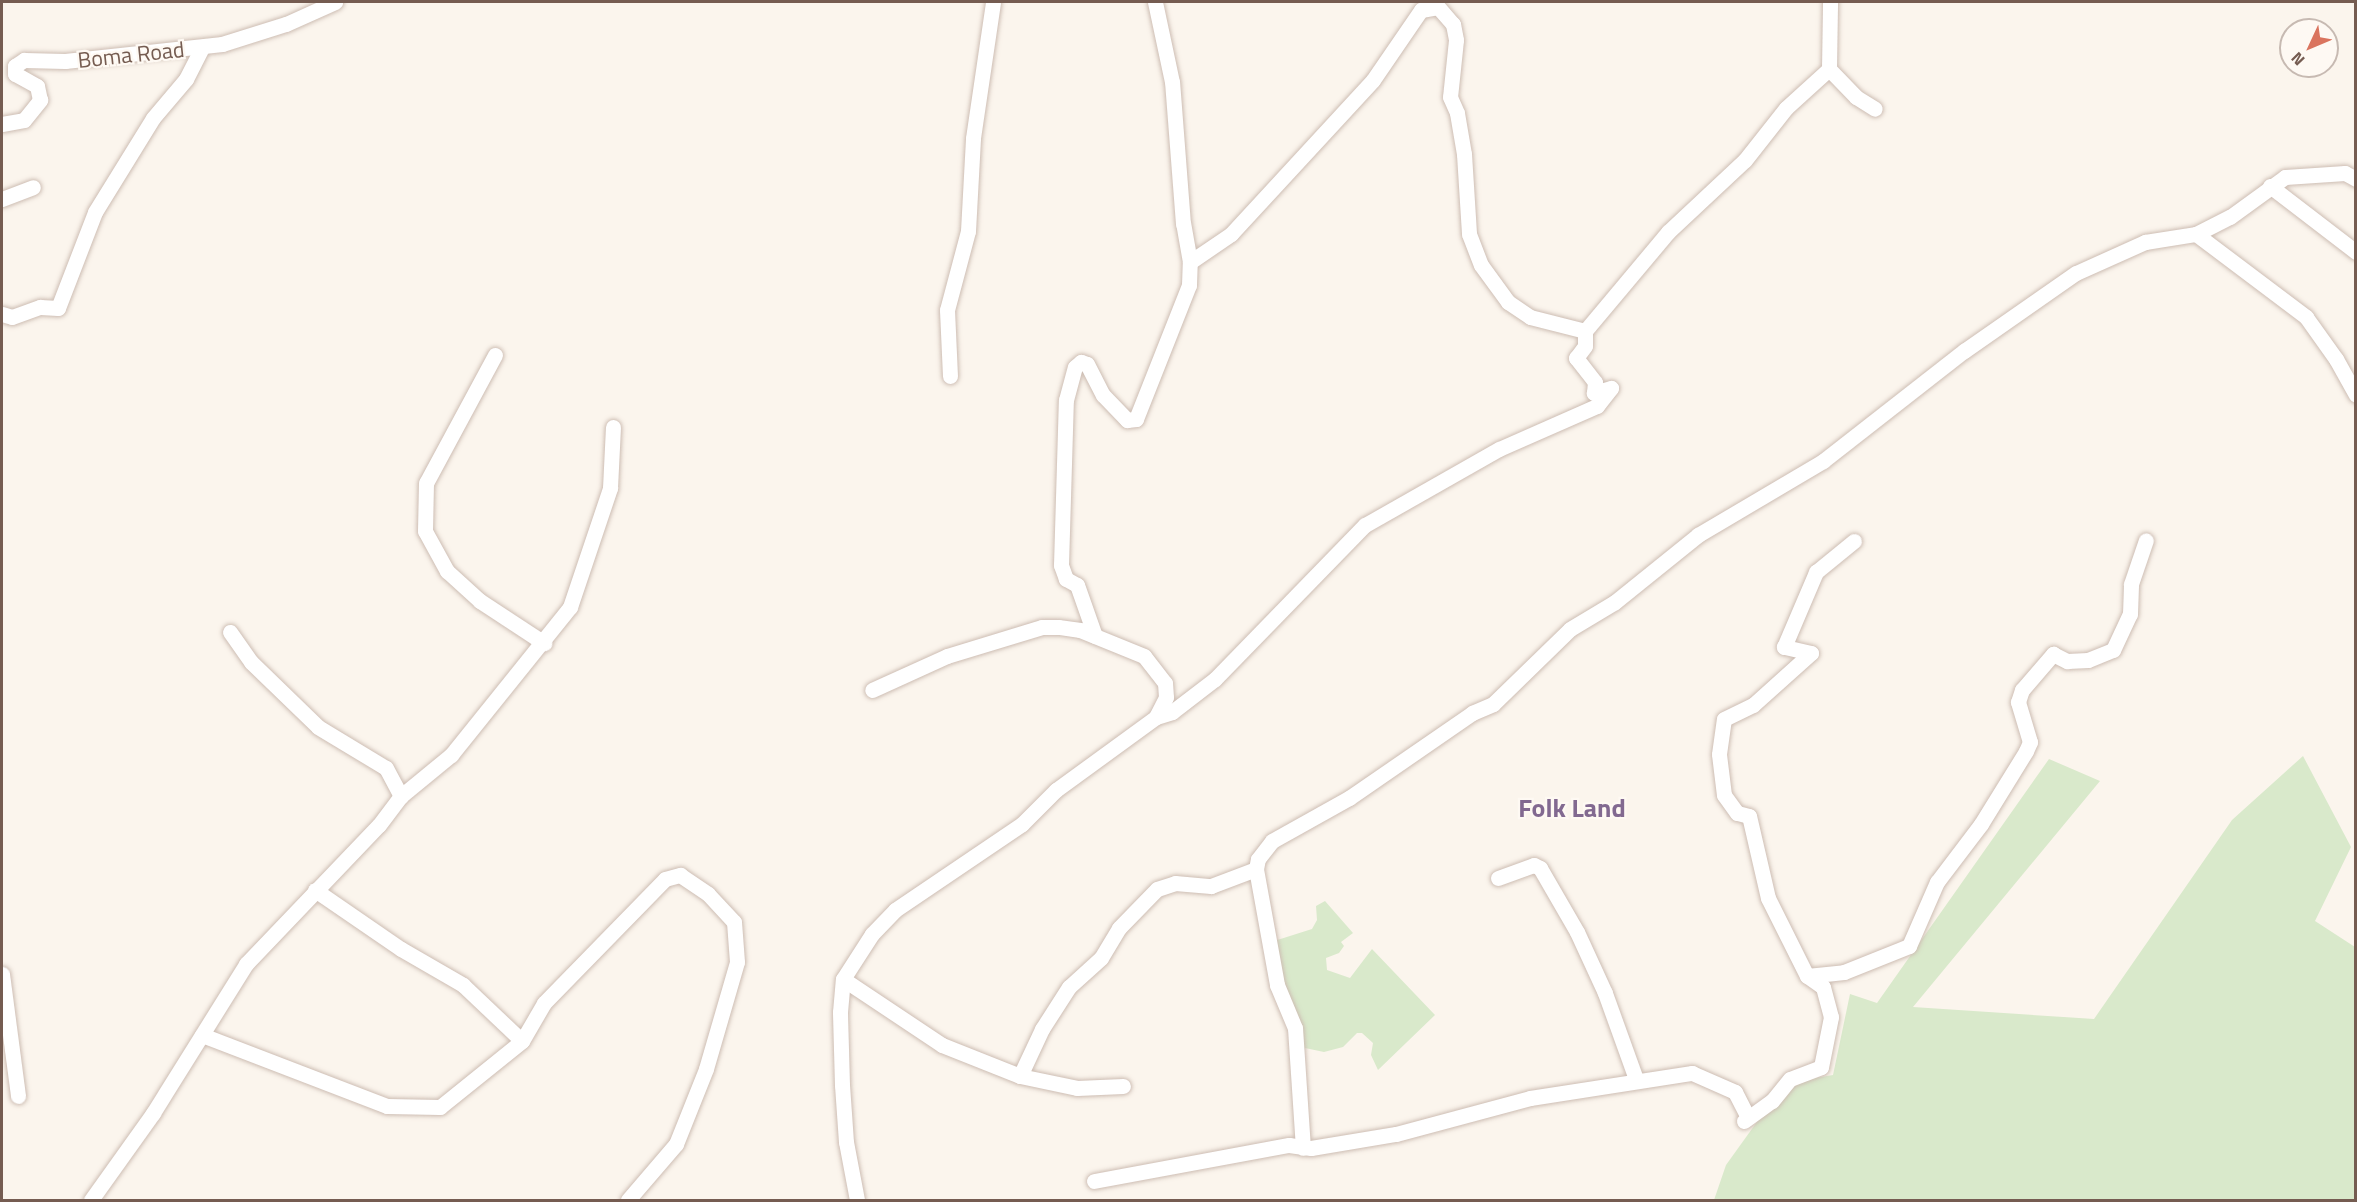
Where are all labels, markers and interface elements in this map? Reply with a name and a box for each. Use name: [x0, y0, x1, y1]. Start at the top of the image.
north arrow: [2279, 18, 2339, 78]
street label: Boma Road: [76, 36, 186, 74]
text: N: [2285, 47, 2310, 71]
district label: Folk Land: [1518, 792, 1626, 824]

